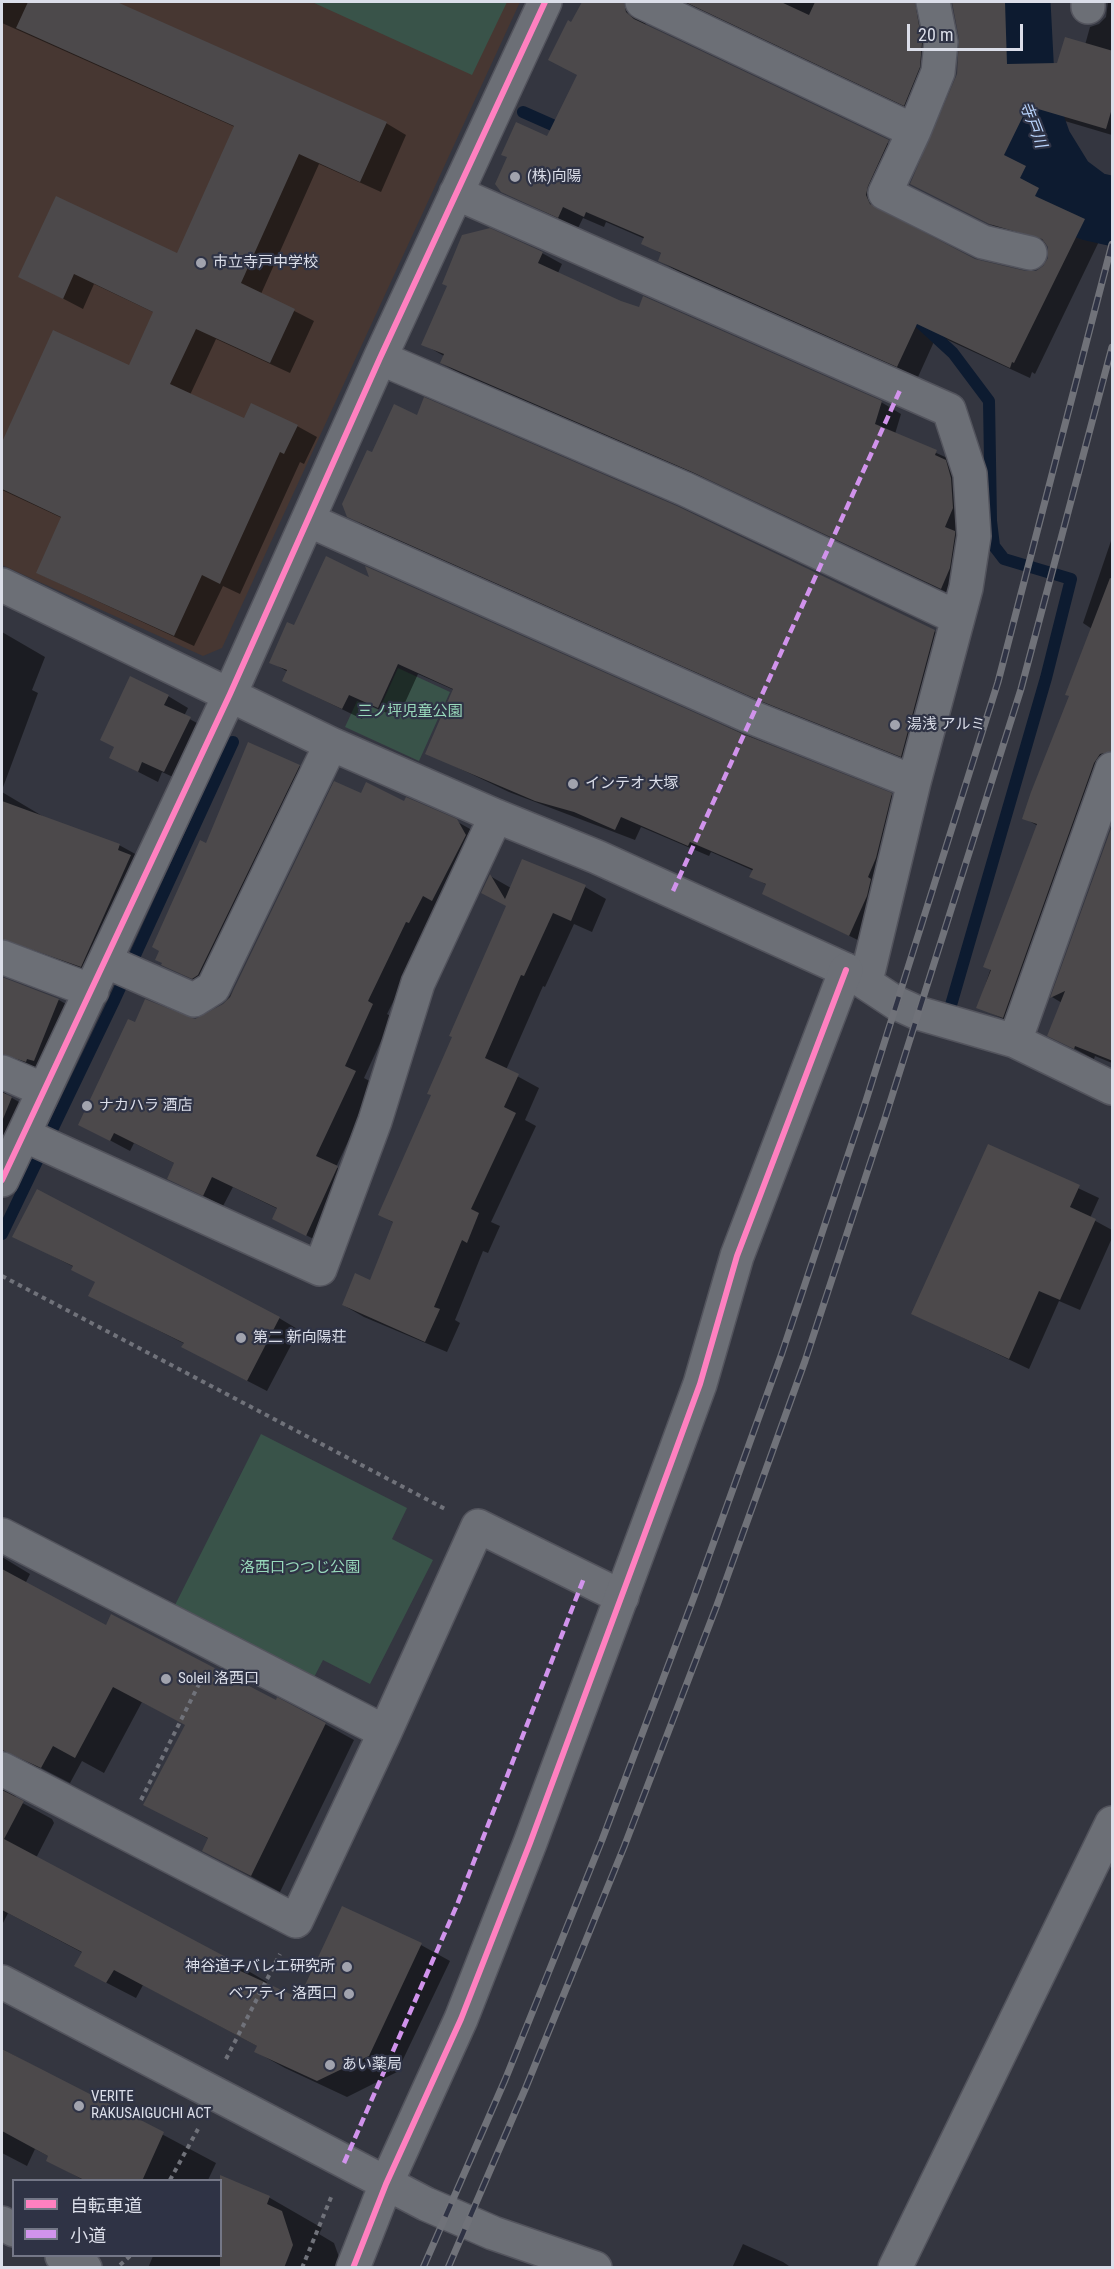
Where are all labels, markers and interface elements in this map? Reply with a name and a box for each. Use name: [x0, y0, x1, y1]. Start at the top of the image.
scale bar: [910, 12, 1026, 50]
text: 20 m: [918, 24, 953, 45]
water label: 寺戸川: [1014, 99, 1050, 151]
place label: (株)向陽: [527, 168, 581, 186]
marker: (株)向陽: [508, 170, 522, 184]
place label: 市立寺戸中学校: [213, 254, 318, 272]
marker: 市立寺戸中学校: [194, 256, 208, 270]
park label: 三ノ坪児童公園: [358, 703, 462, 721]
place label: 湯浅 アルミ: [907, 716, 985, 734]
marker: 湯浅 アルミ: [888, 718, 902, 732]
place label: インテオ 大塚: [585, 775, 678, 793]
marker: インテオ 大塚: [566, 777, 580, 791]
place label: ナカハラ 酒店: [99, 1097, 192, 1115]
marker: ナカハラ 酒店: [80, 1099, 94, 1113]
place label: 第二 新向陽荘: [253, 1329, 346, 1347]
marker: 第二 新向陽荘: [234, 1331, 248, 1345]
park label: 洛西口つつじ公園: [240, 1559, 360, 1577]
place label: Soleil 洛西口: [178, 1670, 259, 1688]
marker: Soleil 洛西口: [159, 1672, 173, 1686]
place label: 神谷道子バレエ研究所: [185, 1958, 335, 1976]
marker: 神谷道子バレエ研究所: [340, 1960, 354, 1974]
place label: ベアティ 洛西口: [229, 1985, 337, 2003]
marker: ベアティ 洛西口: [342, 1987, 356, 2001]
place label: あい薬局: [342, 2056, 402, 2074]
marker: あい薬局: [323, 2058, 337, 2072]
place label: VERITE RAKUSAIGUCHI ACT: [91, 2088, 211, 2123]
marker: VERITE RAKUSAIGUCHI ACT: [72, 2099, 86, 2113]
legend: [12, 2179, 222, 2257]
text: 自転車道: [70, 2195, 142, 2216]
text: 小道: [70, 2225, 106, 2246]

